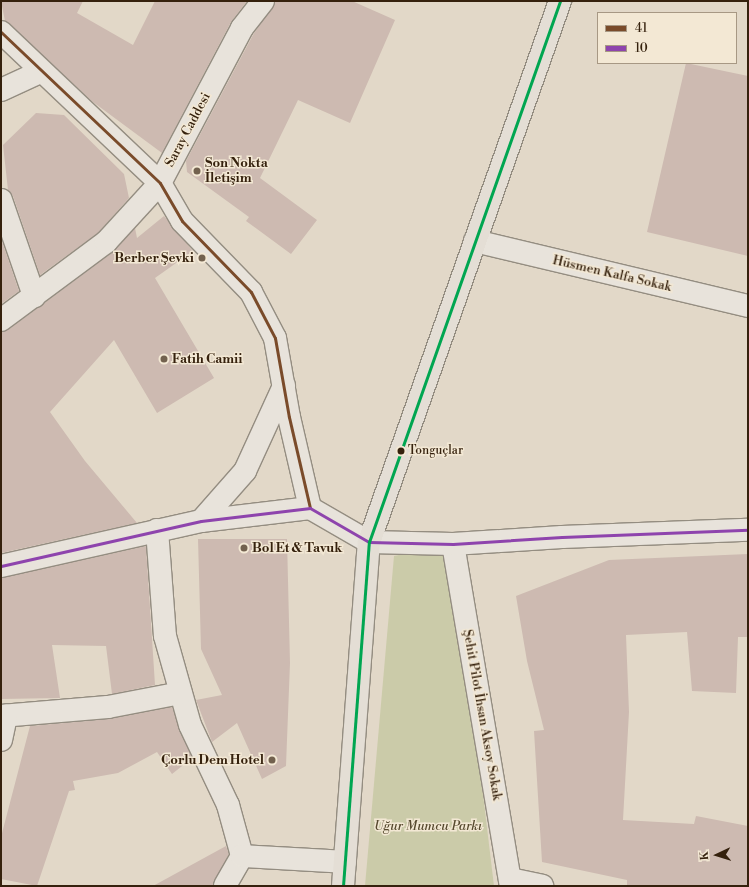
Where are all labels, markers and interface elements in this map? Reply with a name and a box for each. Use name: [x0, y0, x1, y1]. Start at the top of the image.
legend: [597, 12, 737, 64]
text: 41: [635, 21, 647, 36]
text: 10: [635, 41, 648, 56]
street label: Saray Caddesi: [162, 90, 214, 170]
place label: Son Nokta İletişim: [205, 156, 268, 187]
marker: Son Nokta İletişim: [192, 166, 202, 176]
place label: Berber Şevki: [114, 250, 194, 266]
marker: Berber Şevki: [197, 253, 207, 263]
street label: Hüsmen Kalfa Sokak: [551, 253, 673, 295]
place label: Fatih Camii: [172, 351, 242, 367]
marker: Fatih Camii: [159, 354, 169, 364]
place label: Tonguçlar: [408, 444, 463, 458]
marker: Tonguçlar: [396, 446, 406, 456]
place label: Bol Et & Tavuk: [252, 540, 342, 556]
marker: Bol Et & Tavuk: [239, 543, 249, 553]
street label: Şehit Pilot İhsan Aksoy Sokak: [459, 628, 505, 802]
place label: Çorlu Dem Hotel: [161, 752, 264, 768]
marker: Çorlu Dem Hotel: [267, 755, 277, 765]
park label: Uğur Mumcu Parkı: [374, 818, 482, 834]
north arrow: [697, 835, 737, 875]
text: K: [698, 851, 712, 861]

